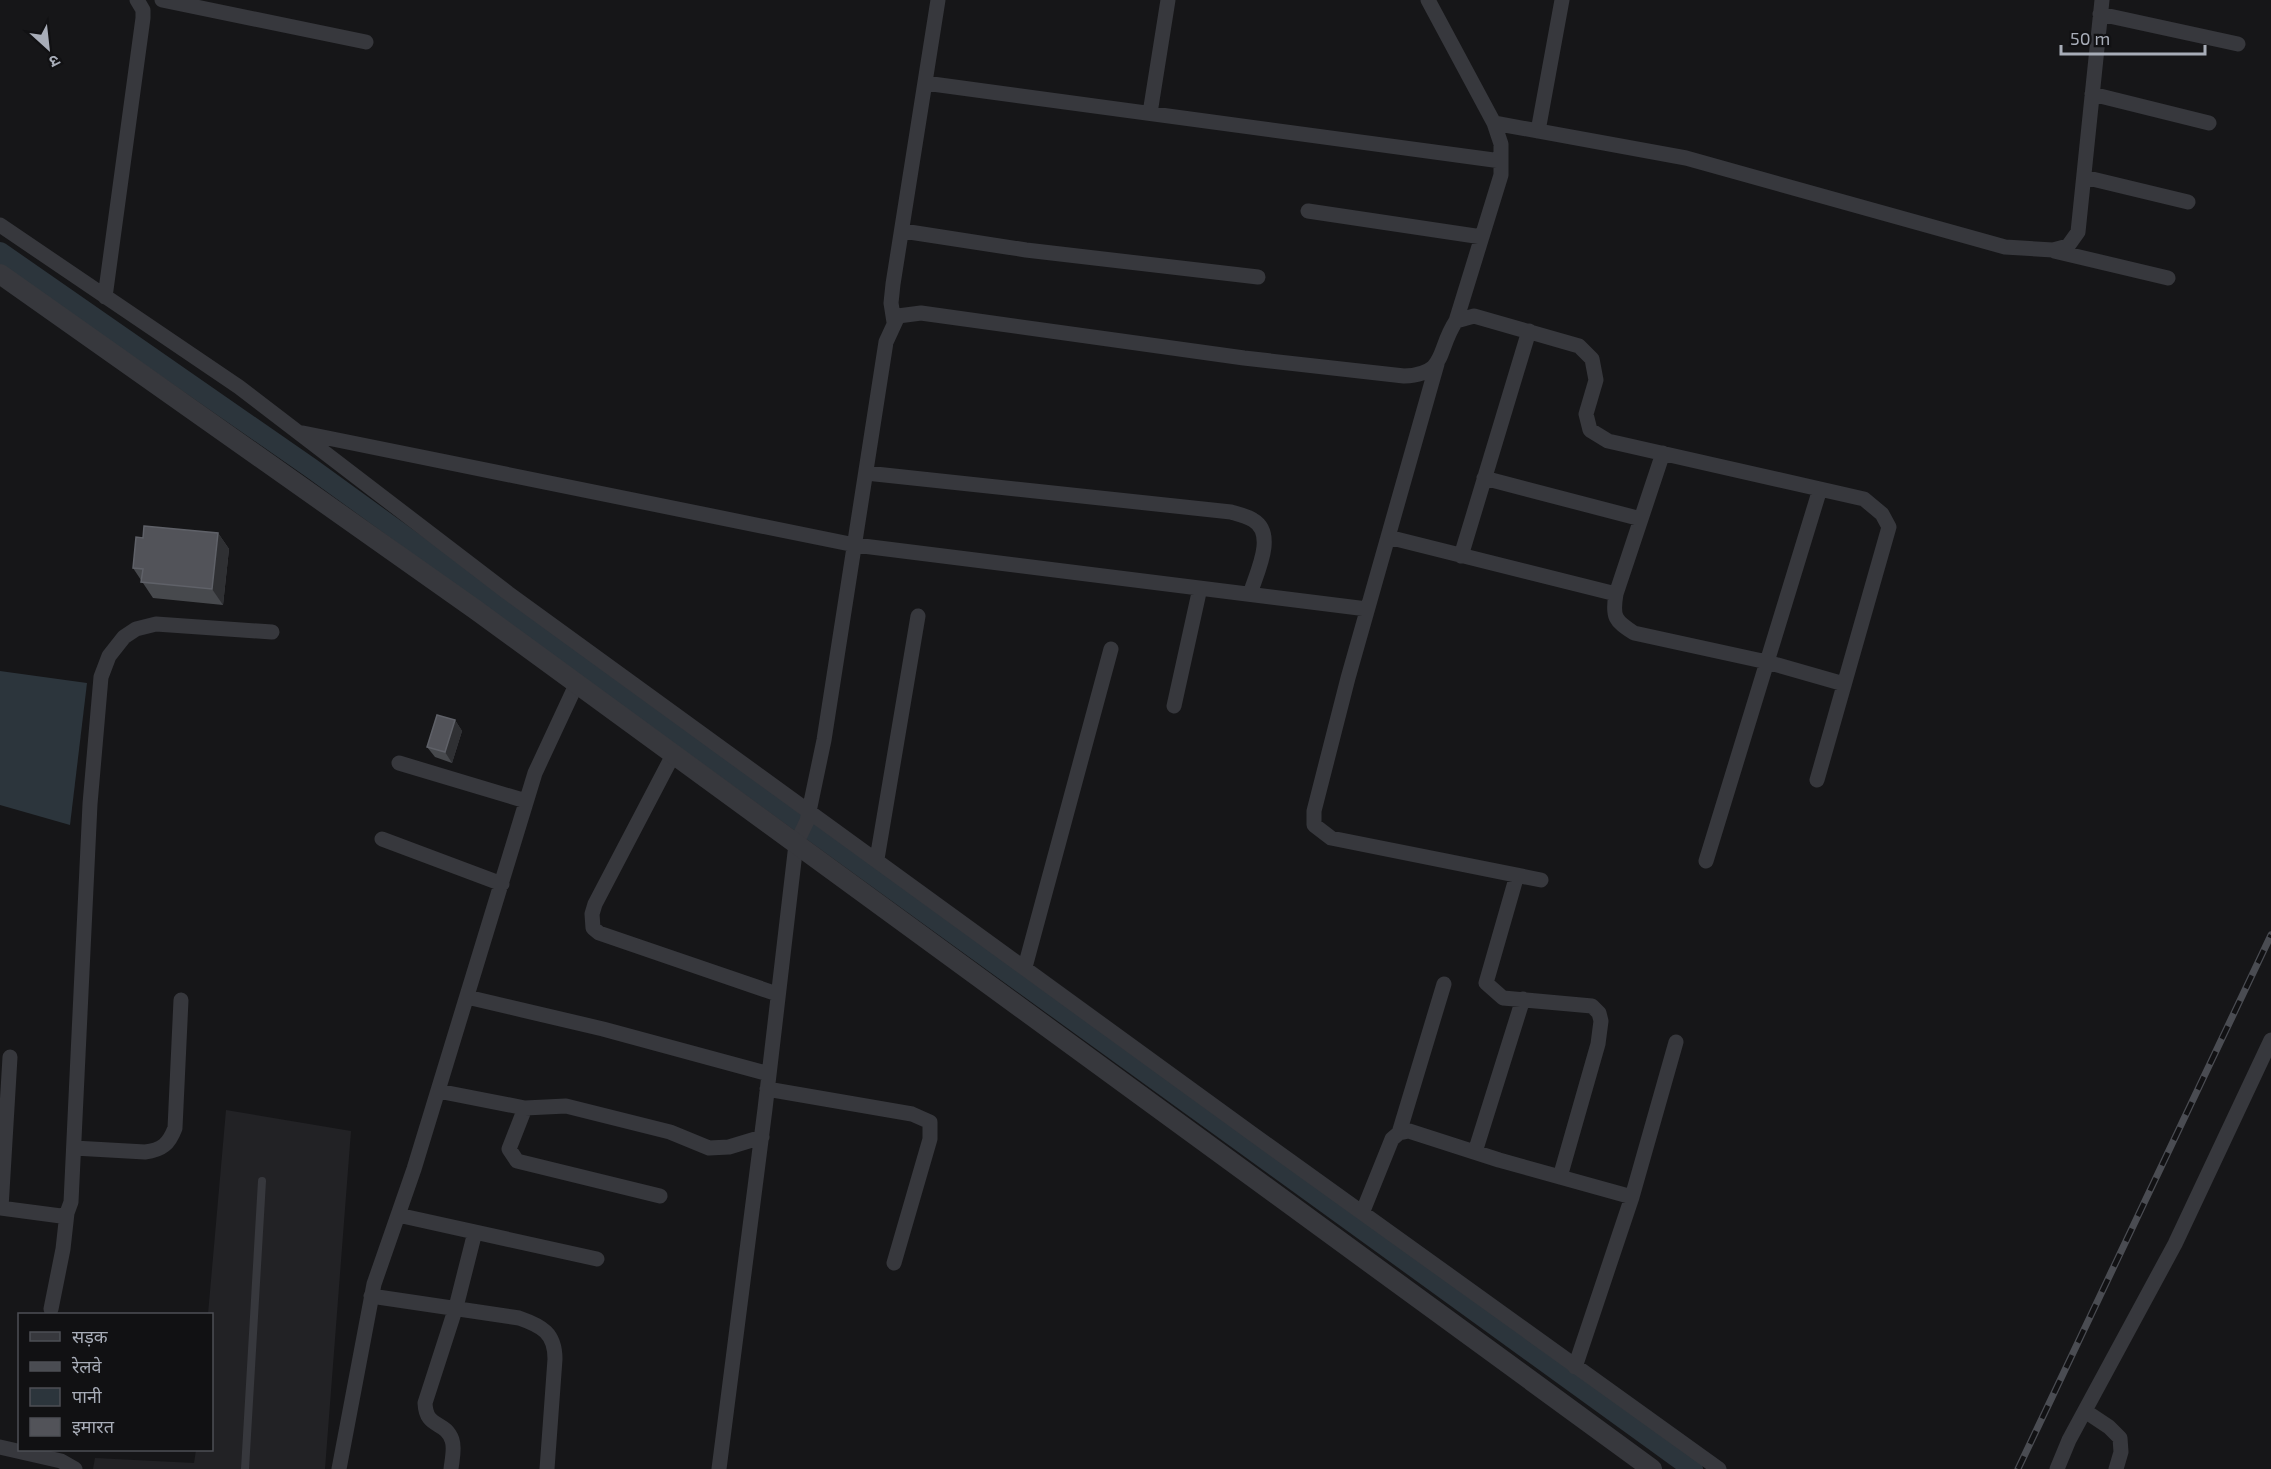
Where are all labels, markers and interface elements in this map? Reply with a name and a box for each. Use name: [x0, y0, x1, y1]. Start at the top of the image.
north arrow: [18, 18, 78, 78]
scale bar: [2061, 18, 2205, 56]
text: 50 m: [2070, 27, 2110, 49]
text: उ: [46, 51, 64, 73]
legend: [18, 1313, 213, 1451]
text: सड़क: [72, 1325, 109, 1347]
text: रेलवे: [71, 1355, 103, 1377]
text: पानी: [72, 1385, 102, 1407]
text: इमारत: [72, 1415, 115, 1437]

